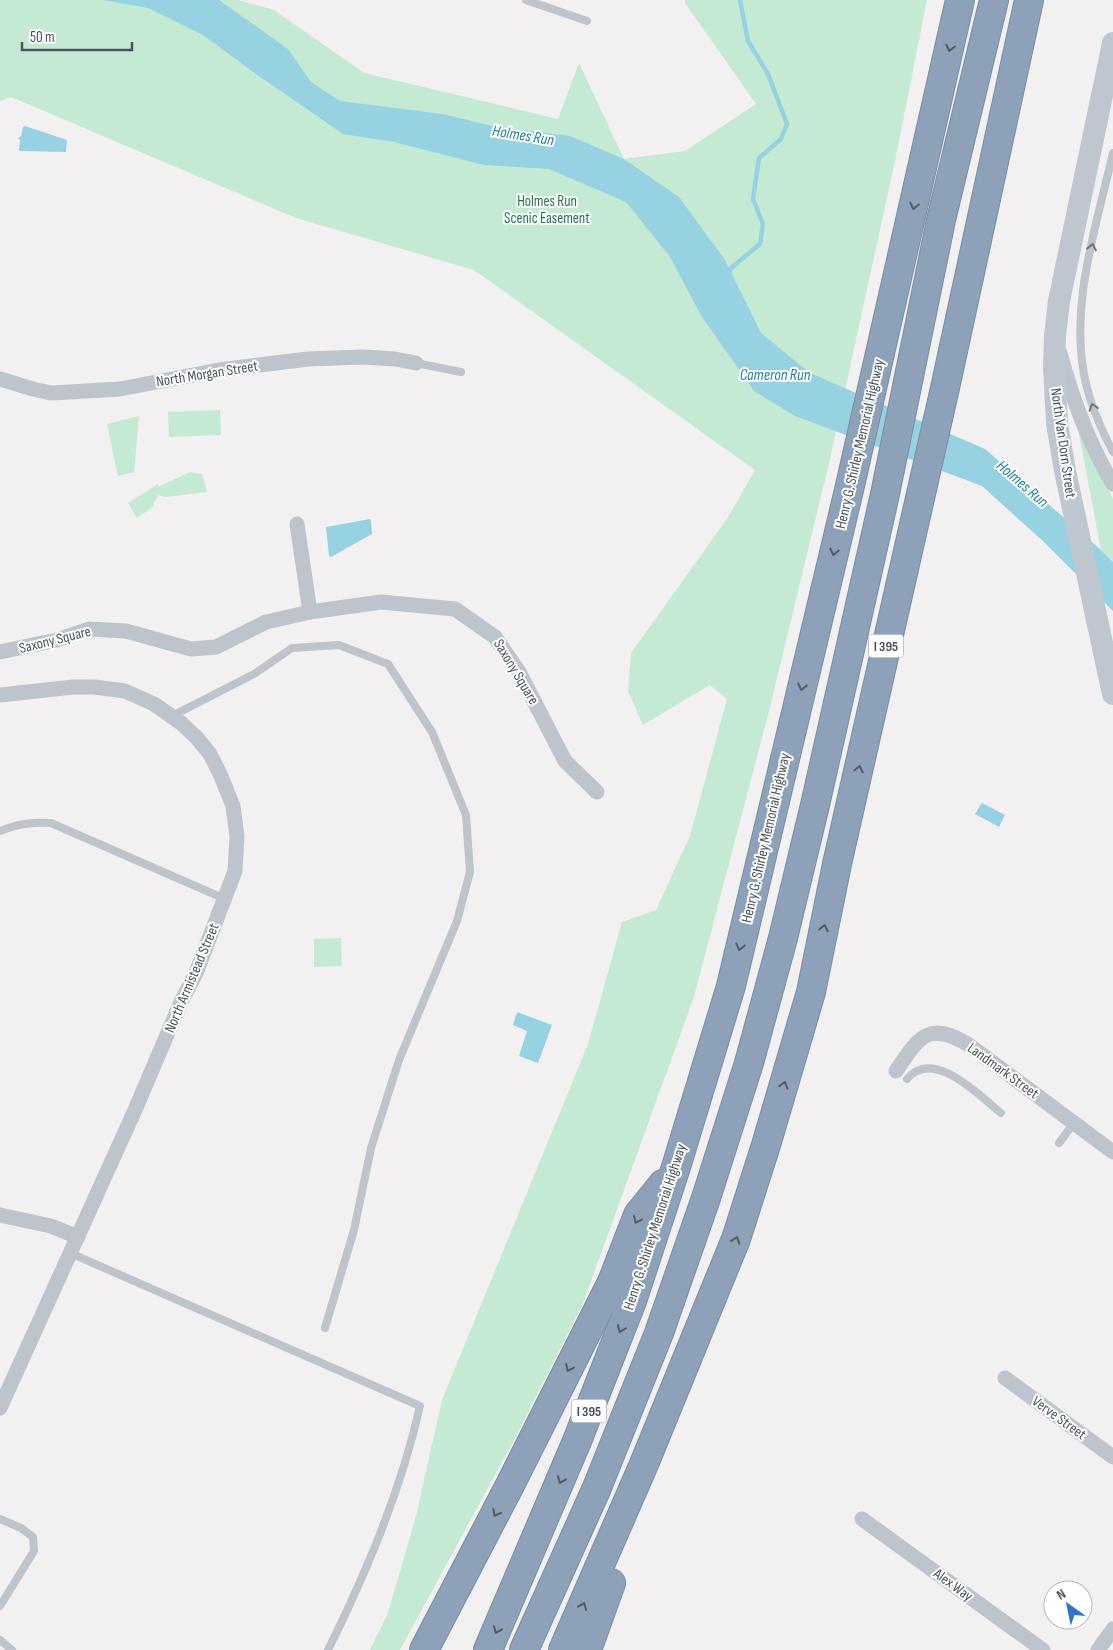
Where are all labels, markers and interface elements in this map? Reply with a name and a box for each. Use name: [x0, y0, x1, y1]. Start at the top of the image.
scale bar: [22, 20, 132, 52]
text: 50 m: [30, 28, 55, 47]
one-way arrow: [945, 43, 955, 52]
water label: Holmes Run: [491, 122, 556, 150]
park label: Holmes Run Scenic Easement: [504, 192, 590, 228]
one-way arrow: [909, 202, 920, 211]
one-way arrow: [1086, 243, 1096, 252]
street label: North Morgan Street: [155, 357, 260, 391]
street label: Henry G. Shirley Memorial Highway: [831, 357, 889, 531]
water label: Cameron Run: [740, 366, 811, 385]
street label: North Van Dorn Street: [1046, 387, 1080, 500]
one-way arrow: [1089, 404, 1099, 412]
water label: Holmes Run: [992, 456, 1052, 512]
one-way arrow: [829, 548, 840, 557]
street label: Saxony Square: [17, 622, 93, 658]
road number: I 395: [868, 634, 904, 658]
street label: Saxony Square: [489, 636, 543, 708]
one-way arrow: [797, 682, 808, 691]
street label: Henry G. Shirley Memorial Highway: [737, 751, 795, 925]
one-way arrow: [853, 764, 864, 773]
street label: North Armistead Street: [160, 920, 224, 1036]
one-way arrow: [818, 923, 829, 932]
one-way arrow: [735, 942, 746, 951]
street label: Landmark Street: [964, 1039, 1043, 1103]
one-way arrow: [778, 1080, 789, 1089]
street label: Henry G. Shirley Memorial Highway: [619, 1141, 691, 1312]
one-way arrow: [632, 1215, 643, 1224]
one-way arrow: [730, 1236, 740, 1245]
one-way arrow: [616, 1324, 627, 1333]
one-way arrow: [565, 1363, 575, 1372]
street label: Verve Street: [1028, 1392, 1090, 1444]
road number: I 395: [572, 1400, 606, 1422]
one-way arrow: [556, 1475, 567, 1484]
one-way arrow: [492, 1508, 502, 1517]
street label: Alex Way: [929, 1564, 977, 1606]
north arrow: [1043, 1580, 1093, 1630]
text: N: [1053, 1585, 1069, 1604]
one-way arrow: [577, 1602, 588, 1611]
one-way arrow: [493, 1625, 504, 1634]

